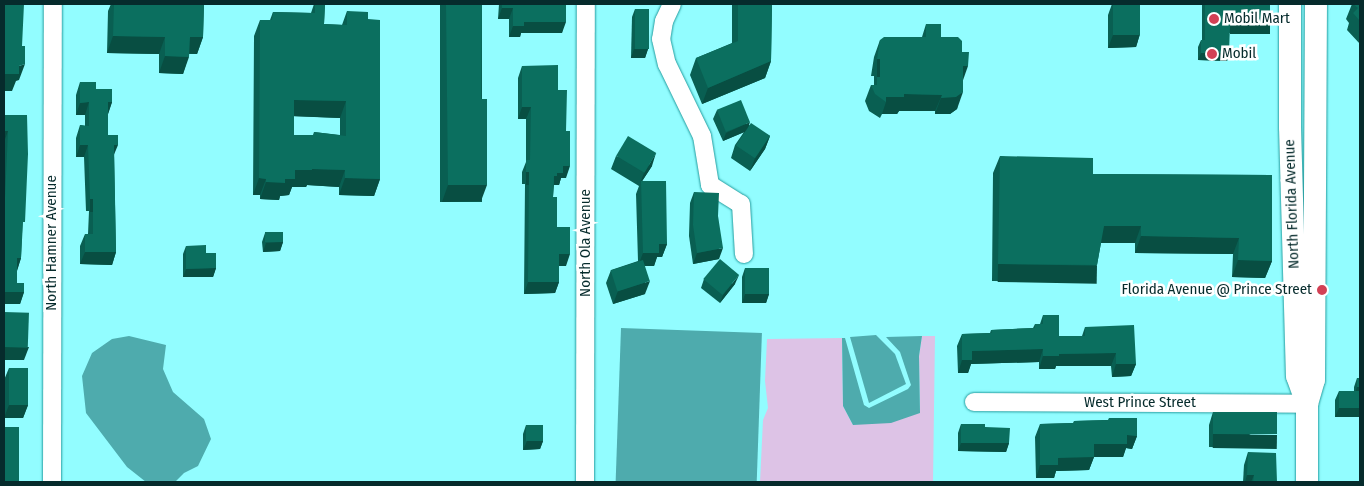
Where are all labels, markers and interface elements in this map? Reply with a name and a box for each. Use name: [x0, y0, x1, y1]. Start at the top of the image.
place label: Mobil Mart: [1224, 10, 1290, 28]
marker: Mobil Mart: [1208, 13, 1220, 25]
place label: Mobil: [1222, 45, 1256, 63]
marker: Mobil: [1206, 48, 1218, 60]
street label: North Florida Avenue: [1281, 139, 1303, 269]
street label: North Hamner Avenue: [43, 175, 61, 311]
street label: North Ola Avenue: [577, 189, 595, 297]
place label: Florida Avenue @ Prince Street: [1121, 281, 1312, 299]
marker: Florida Avenue @ Prince Street: [1316, 284, 1328, 296]
street label: West Prince Street: [1084, 394, 1196, 412]

